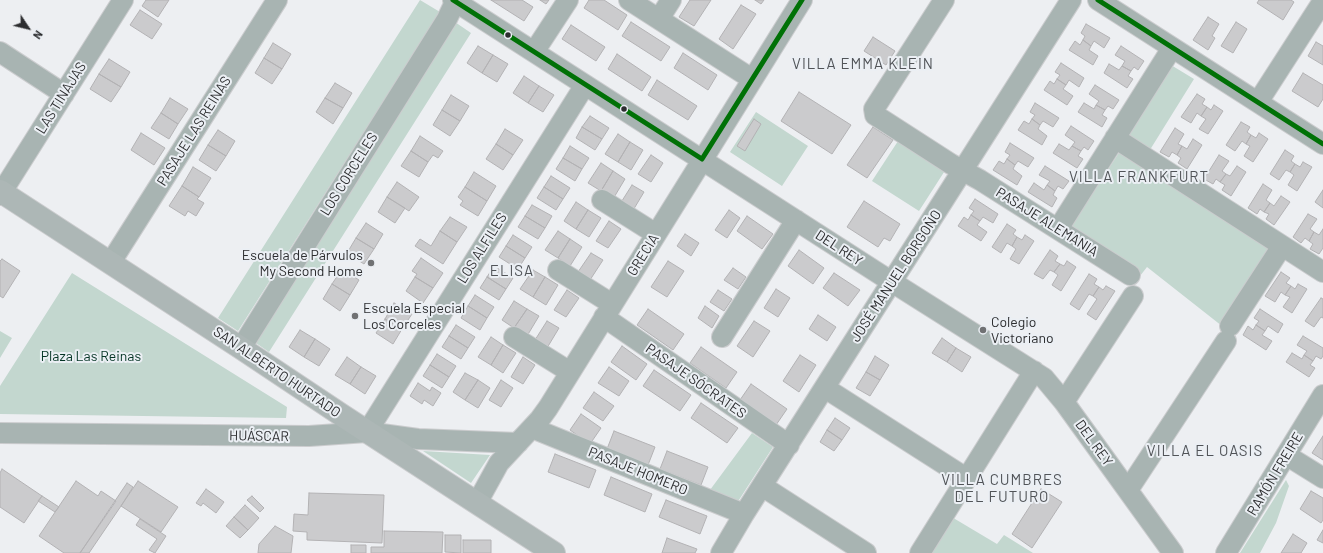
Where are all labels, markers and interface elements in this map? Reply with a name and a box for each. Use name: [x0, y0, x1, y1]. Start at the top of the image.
north arrow: [8, 8, 48, 48]
text: N: [31, 28, 46, 42]
unlabelled marker: [503, 30, 513, 40]
district label: VILLA EMMA KLEIN: [792, 55, 934, 73]
street label: LAS TINAJAS: [32, 59, 90, 137]
street label: PASAJE LAS REINAS: [153, 73, 235, 189]
unlabelled marker: [619, 104, 629, 114]
street label: LOS CORCELES: [317, 129, 381, 219]
district label: VILLA FRANKFURT: [1069, 168, 1209, 186]
street label: PASAJE ALEMANIA: [993, 184, 1101, 260]
street label: JOSÉ MANUEL BORGOÑO: [847, 207, 945, 345]
street label: LOS ALFILES: [454, 210, 510, 286]
street label: DEL REY: [812, 227, 866, 269]
street label: GRECIA: [624, 231, 662, 279]
place label: Escuela de Párvulos My Second Home: [242, 247, 363, 280]
marker: Escuela de Párvulos My Second Home: [366, 258, 376, 268]
district label: ELISA: [490, 262, 534, 280]
place label: Escuela Especial Los Corceles: [363, 300, 465, 332]
marker: Escuela Especial Los Corceles: [350, 311, 360, 321]
place label: Colegio Victoriano: [991, 314, 1054, 346]
street label: SAN ALBERTO HURTADO: [210, 323, 344, 421]
marker: Colegio Victoriano: [978, 325, 988, 335]
street label: PASAJE SÓCRATES: [642, 340, 750, 422]
park label: Plaza Las Reinas: [41, 348, 141, 364]
street label: DEL REY: [1072, 417, 1116, 469]
street label: HUÁSCAR: [229, 427, 289, 445]
street label: RAMÓN FREIRE: [1244, 429, 1306, 519]
district label: VILLA EL OASIS: [1147, 442, 1263, 460]
street label: PASAJE HOMERO: [586, 443, 690, 499]
district label: VILLA CUMBRES DEL FUTURO: [941, 471, 1063, 506]

